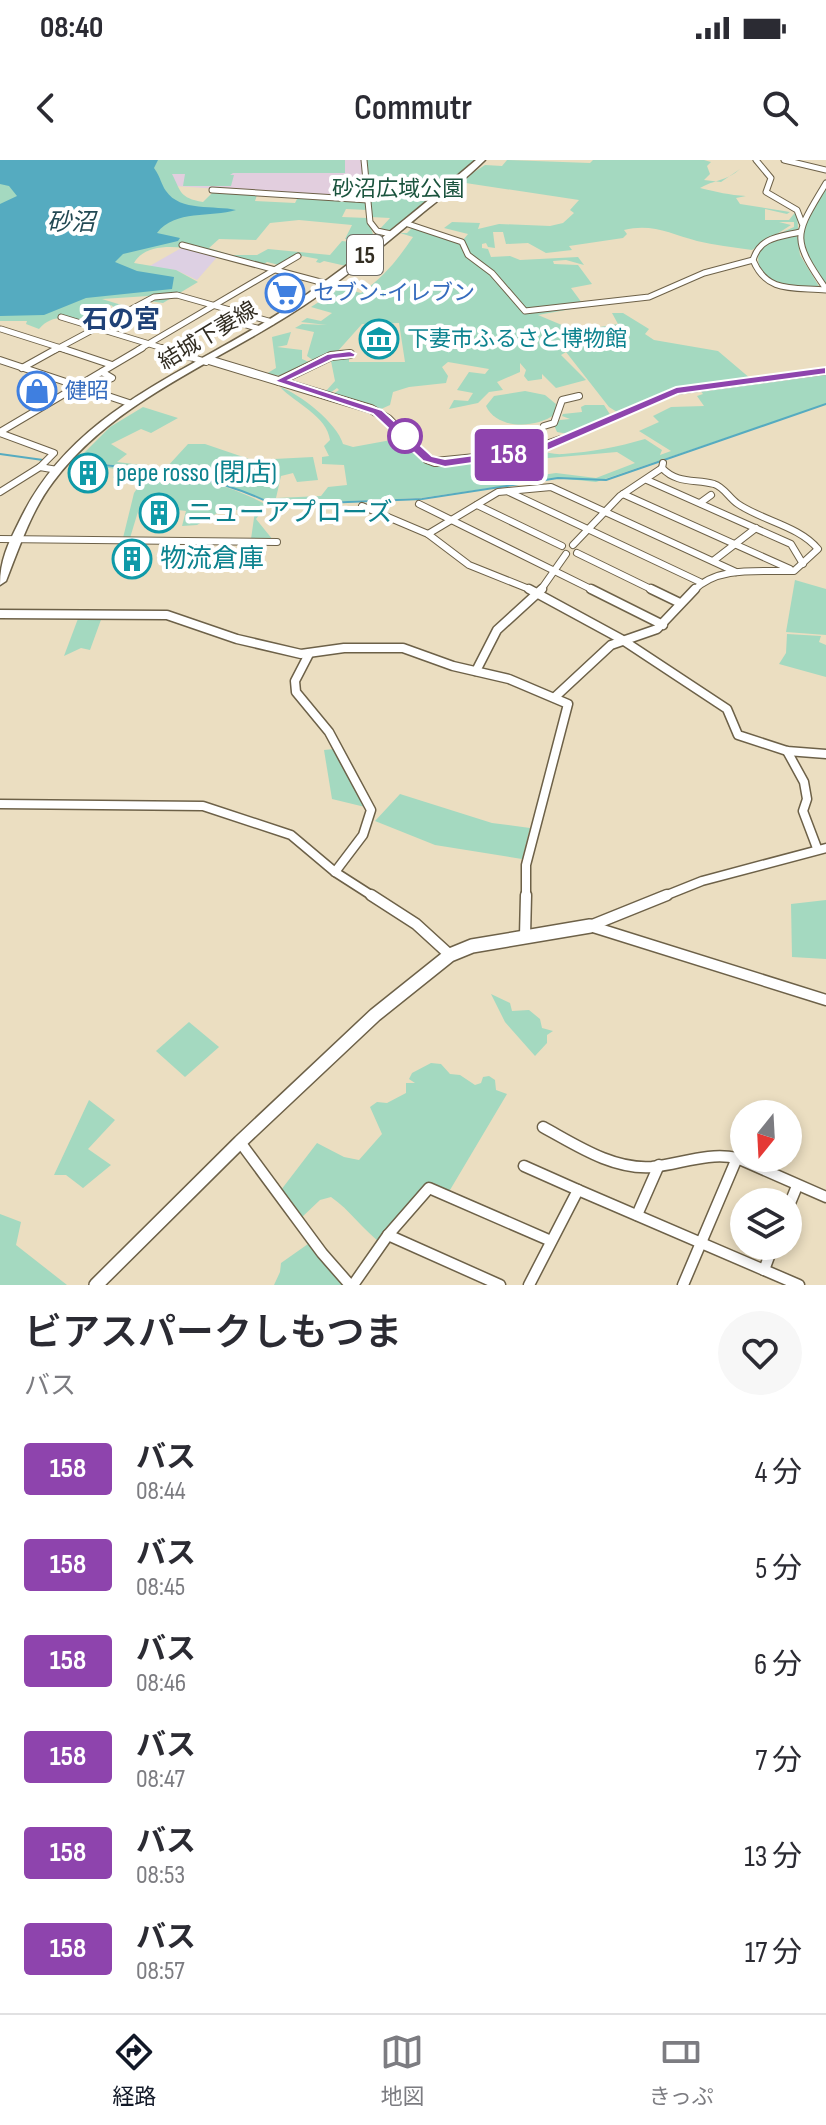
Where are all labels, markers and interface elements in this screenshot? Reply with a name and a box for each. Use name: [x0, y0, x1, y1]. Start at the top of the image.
text: 08:40: [40, 10, 103, 46]
icon: back: [24, 86, 68, 130]
icon: search: [758, 86, 802, 130]
text: Commutr: [354, 87, 472, 130]
park label: 砂沼広域公園: [332, 176, 464, 203]
water label: 砂沼: [47, 208, 98, 237]
road number: 15: [347, 235, 383, 275]
supermarket icon: セブン-イレブン: [264, 272, 306, 314]
place label: セブン-イレブン: [313, 280, 475, 307]
street label: 結城下妻線: [154, 296, 262, 376]
district label: 石の宮: [82, 305, 160, 336]
museum icon: 下妻市ふるさと博物館: [358, 318, 400, 360]
place label: 下妻市ふるさと博物館: [407, 326, 627, 353]
shop icon: 健昭: [16, 370, 58, 412]
place label: 健昭: [65, 378, 109, 405]
unlabelled marker: [388, 419, 422, 453]
line badge: 158: [463, 429, 555, 481]
text: 158: [491, 438, 527, 471]
building icon: pepe rosso (閉店): [67, 452, 109, 494]
place label: pepe rosso (閉店): [116, 458, 277, 489]
building icon: ニューアプローズ: [138, 492, 180, 534]
place label: ニューアプローズ: [187, 498, 393, 529]
building icon: 物流倉庫: [111, 538, 153, 580]
place label: 物流倉庫: [160, 544, 264, 575]
north arrow: [730, 1100, 802, 1172]
map controls: [730, 1100, 802, 1260]
button: layers: [730, 1188, 802, 1260]
text: ビアスパークしもつま: [24, 1311, 402, 1356]
button: heart: [718, 1311, 802, 1395]
text: バス: [24, 1371, 76, 1402]
text: バス: [136, 1440, 196, 1476]
text: 158: [50, 1452, 86, 1485]
text: 4 分: [755, 1455, 802, 1491]
text: 08:44: [136, 1476, 186, 1507]
text: バス: [136, 1536, 196, 1572]
text: 158: [50, 1548, 86, 1581]
text: 5 分: [755, 1551, 802, 1587]
text: 08:45: [136, 1572, 185, 1603]
text: バス: [136, 1632, 196, 1668]
text: 158: [50, 1644, 86, 1677]
text: 6 分: [754, 1647, 802, 1683]
text: 08:46: [136, 1668, 186, 1699]
text: バス: [136, 1728, 196, 1764]
text: 158: [50, 1740, 86, 1773]
text: 7 分: [755, 1743, 802, 1779]
text: 08:47: [136, 1764, 185, 1795]
text: バス: [136, 1824, 196, 1860]
text: 158: [50, 1836, 86, 1869]
text: 13 分: [744, 1839, 802, 1875]
text: 08:53: [136, 1860, 185, 1891]
text: バス: [136, 1920, 196, 1956]
text: 158: [50, 1932, 86, 1965]
text: 17 分: [745, 1935, 802, 1971]
text: 08:57: [136, 1956, 185, 1987]
tab: 経路: [112, 2030, 156, 2111]
tab: 地図: [380, 2030, 424, 2111]
tab: きっぷ: [649, 2030, 714, 2111]

